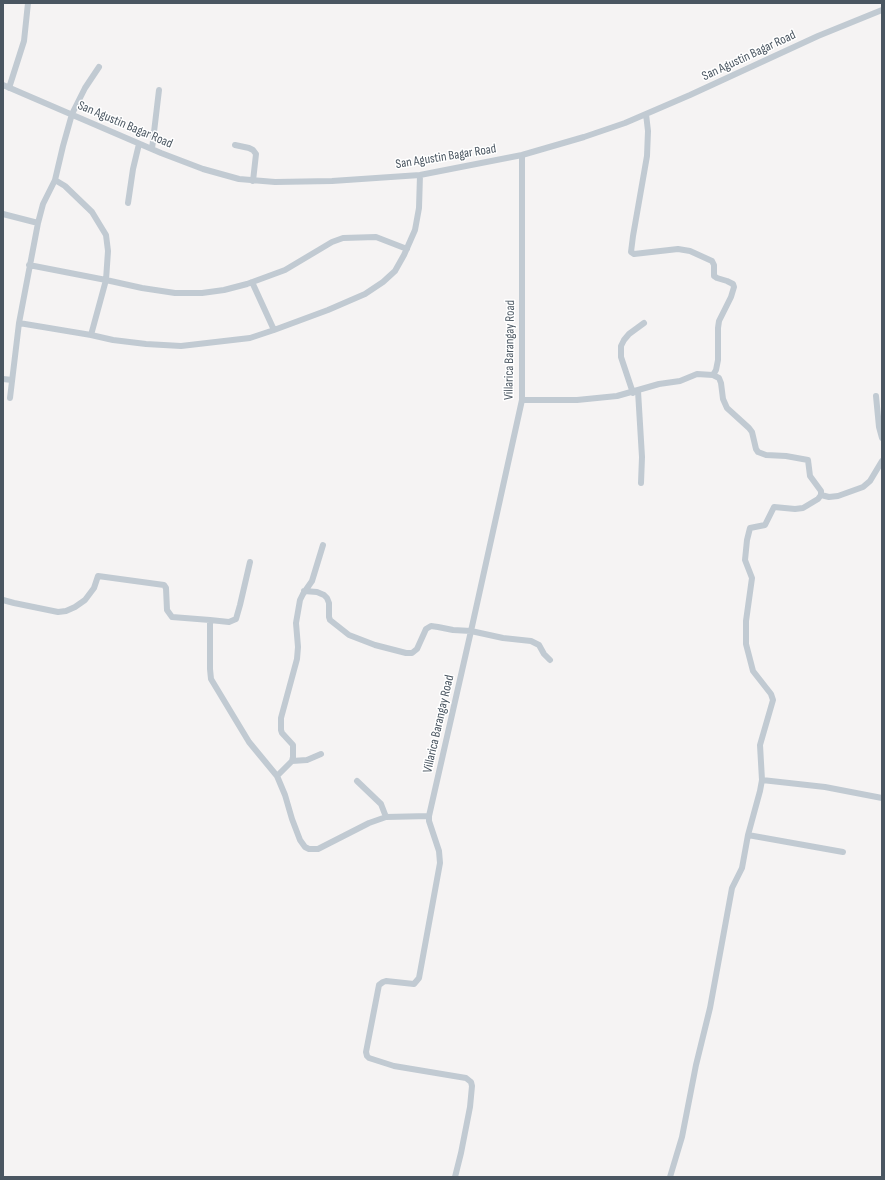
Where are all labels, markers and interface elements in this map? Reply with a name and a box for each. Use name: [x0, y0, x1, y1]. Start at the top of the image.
street label: San Agustin Bagar Road: [700, 27, 798, 85]
street label: San Agustin Bagar Road: [75, 98, 175, 152]
street label: San Agustin Bagar Road: [395, 141, 497, 173]
street label: Villarica Barangay Road: [501, 300, 519, 400]
street label: Villarica Barangay Road: [420, 674, 458, 774]

